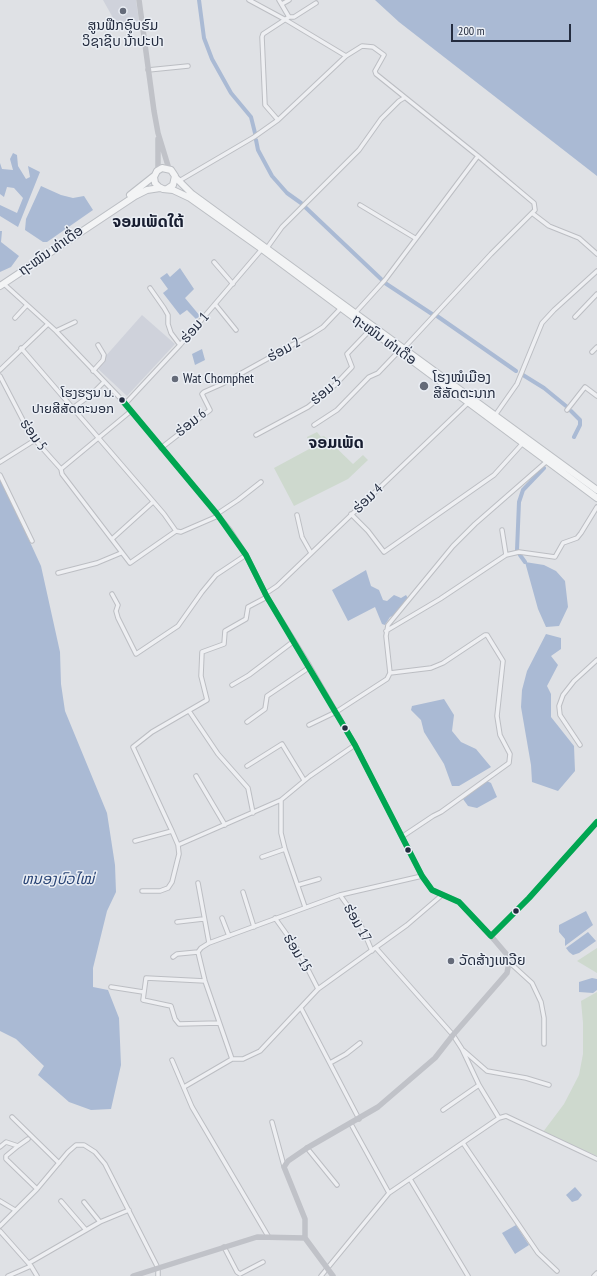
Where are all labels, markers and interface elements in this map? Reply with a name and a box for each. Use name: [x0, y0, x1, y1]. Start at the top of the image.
marker: ສູນຟືກອົບຮົມ ວິຊາຊີບ ນ້ໍາປະປາ: [118, 6, 128, 16]
scale bar: [453, 16, 573, 42]
place label: ສູນຟືກອົບຮົມ ວິຊາຊີບ ນ້ໍາປະປາ: [82, 18, 164, 50]
text: 200 m: [458, 23, 485, 38]
district label: ຈອມເພັດໃຕ້: [112, 212, 184, 232]
street label: ຖະໝົນ ທ່າເດື່ອ: [15, 222, 87, 280]
street label: ຮ່ອມ 1: [177, 309, 213, 347]
street label: ຖະໝົນ ທ່າເດື່ອ: [349, 311, 419, 369]
street label: ຮ່ອມ 2: [265, 334, 303, 366]
place label: ໂຮງໝໍເມືອງ ສີສັດຕະນາກ: [433, 370, 496, 402]
place label: Wat Chomphet: [183, 371, 254, 387]
street label: ຮ່ອມ 3: [307, 373, 345, 409]
marker: Wat Chomphet: [170, 374, 180, 384]
marker: ໂຮງໝໍເມືອງ ສີສັດຕະນາກ: [418, 380, 430, 392]
place label: ໂຮງຮຽນ ນ. ປາຍສີສັດຕະນອກ: [32, 385, 114, 416]
marker: ໂຮງຮຽນ ນ. ປາຍສີສັດຕະນອກ: [117, 395, 127, 405]
street label: ຮ່ອມ 6: [172, 405, 210, 441]
street label: ຮ່ອມ 5: [16, 416, 50, 454]
district label: ຈອມເພັດ: [308, 433, 364, 453]
street label: ຮ່ອມ 4: [350, 481, 386, 517]
unlabelled marker: [340, 723, 350, 733]
unlabelled marker: [403, 845, 413, 855]
water label: ຫນອງບົວໄໝ່: [22, 871, 94, 889]
street label: ຮ່ອມ 17: [339, 901, 375, 945]
unlabelled marker: [511, 906, 521, 916]
street label: ຮ່ອມ 15: [279, 931, 315, 975]
place label: ວັດສ້າງເຫວີຍ: [459, 953, 526, 969]
marker: ວັດສ້າງເຫວີຍ: [446, 956, 456, 966]

